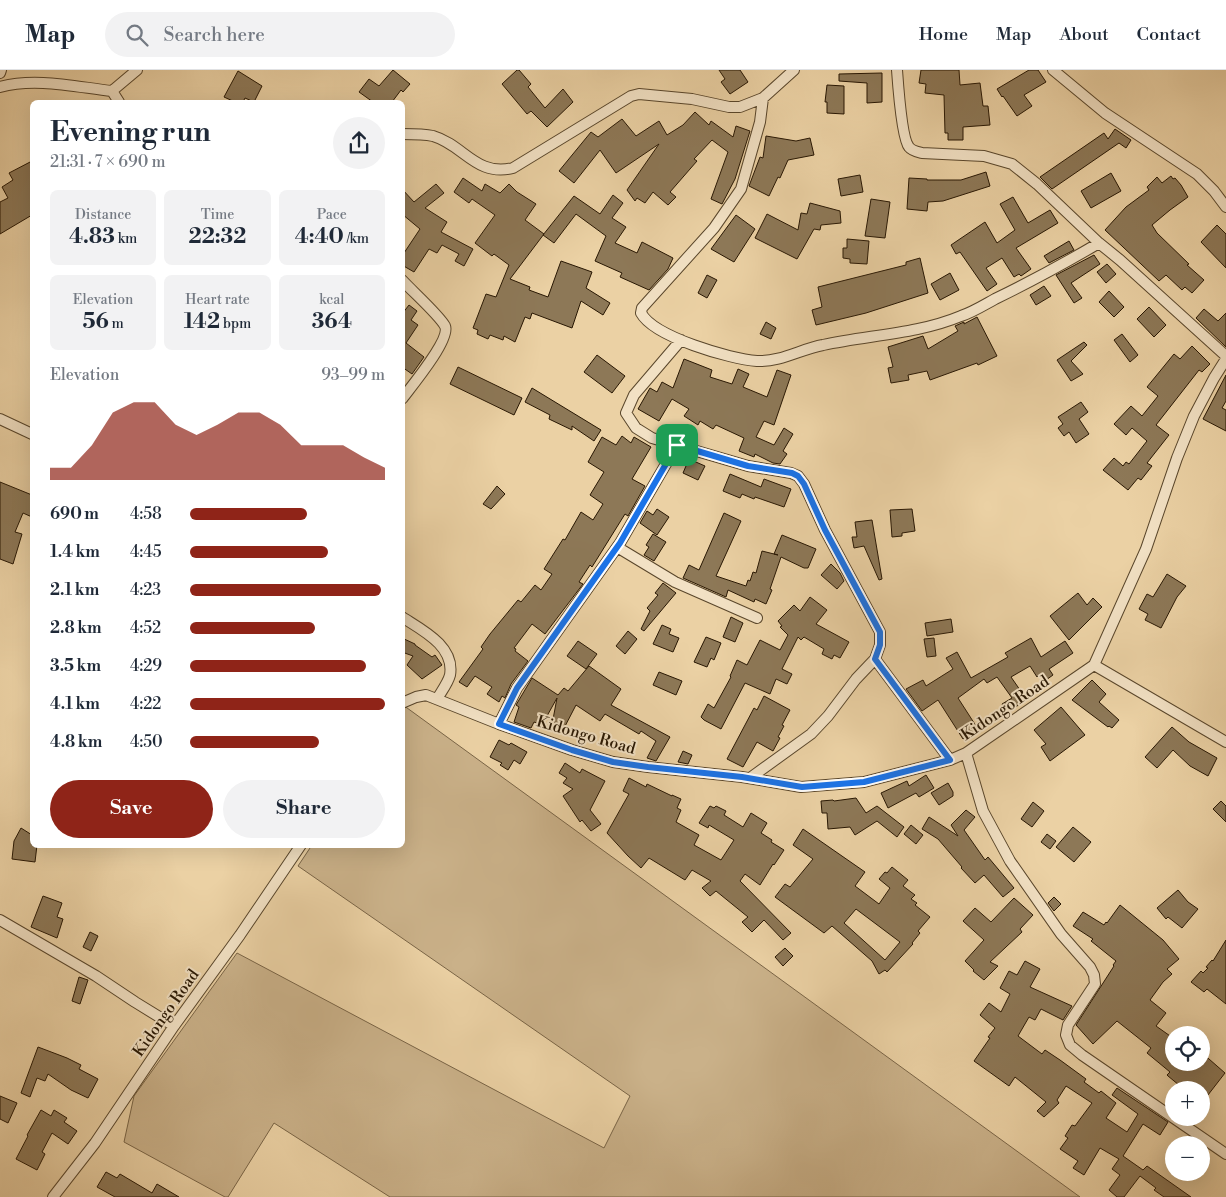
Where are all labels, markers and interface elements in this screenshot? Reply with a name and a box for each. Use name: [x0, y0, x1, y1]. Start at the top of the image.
search box: [105, 12, 455, 57]
text: Map: [25, 20, 75, 50]
icon: search: [123, 21, 151, 49]
text: Search here: [163, 23, 265, 47]
text: Home: [919, 23, 968, 46]
text: Map: [996, 23, 1032, 46]
text: About: [1060, 23, 1109, 46]
text: Contact: [1137, 23, 1201, 46]
text: Evening run: [50, 115, 211, 150]
button: share: [333, 117, 385, 169]
text: 21:31 · 7 × 690 m: [50, 152, 166, 172]
text: Distance: [75, 206, 131, 224]
text: Time: [201, 206, 234, 224]
text: Pace: [317, 206, 347, 224]
text: 4.83: [69, 224, 115, 250]
text: 22:32: [189, 224, 246, 250]
text: 4:40: [295, 224, 344, 250]
text: km: [115, 230, 137, 248]
text: /km: [344, 230, 369, 248]
text: Elevation: [73, 291, 133, 309]
text: Heart rate: [185, 291, 250, 309]
text: kcal: [319, 291, 345, 309]
text: 56: [82, 309, 109, 335]
text: 142: [184, 309, 220, 335]
text: 364: [312, 309, 352, 335]
text: m: [109, 315, 124, 333]
text: bpm: [220, 315, 251, 333]
text: Elevation: [50, 365, 119, 385]
text: 93–99 m: [321, 365, 385, 385]
pin: [656, 424, 698, 466]
icon: arrive: [663, 431, 691, 459]
text: 690 m: [50, 504, 99, 524]
text: 4:58: [130, 504, 162, 524]
text: 1.4 km: [50, 542, 100, 562]
text: 4:45: [130, 542, 161, 562]
text: 2.1 km: [50, 580, 99, 600]
text: 4:23: [130, 580, 161, 600]
text: 2.8 km: [50, 618, 102, 638]
text: 4:52: [130, 618, 161, 638]
text: 3.5 km: [50, 656, 101, 676]
text: 4:29: [130, 656, 162, 676]
street label: Kidongo Road: [957, 671, 1053, 745]
text: 4.1 km: [50, 694, 100, 714]
text: 4:22: [130, 694, 161, 714]
street label: Kidongo Road: [534, 711, 638, 759]
text: 4.8 km: [50, 732, 102, 752]
text: 4:50: [130, 732, 163, 752]
button: Save: [50, 780, 213, 838]
button: Share: [223, 780, 385, 838]
street label: Kidongo Road: [128, 965, 204, 1061]
map controls: [1165, 1026, 1210, 1181]
button: locate: [1165, 1026, 1210, 1071]
button: +: [1165, 1081, 1210, 1126]
button: −: [1165, 1136, 1210, 1181]

